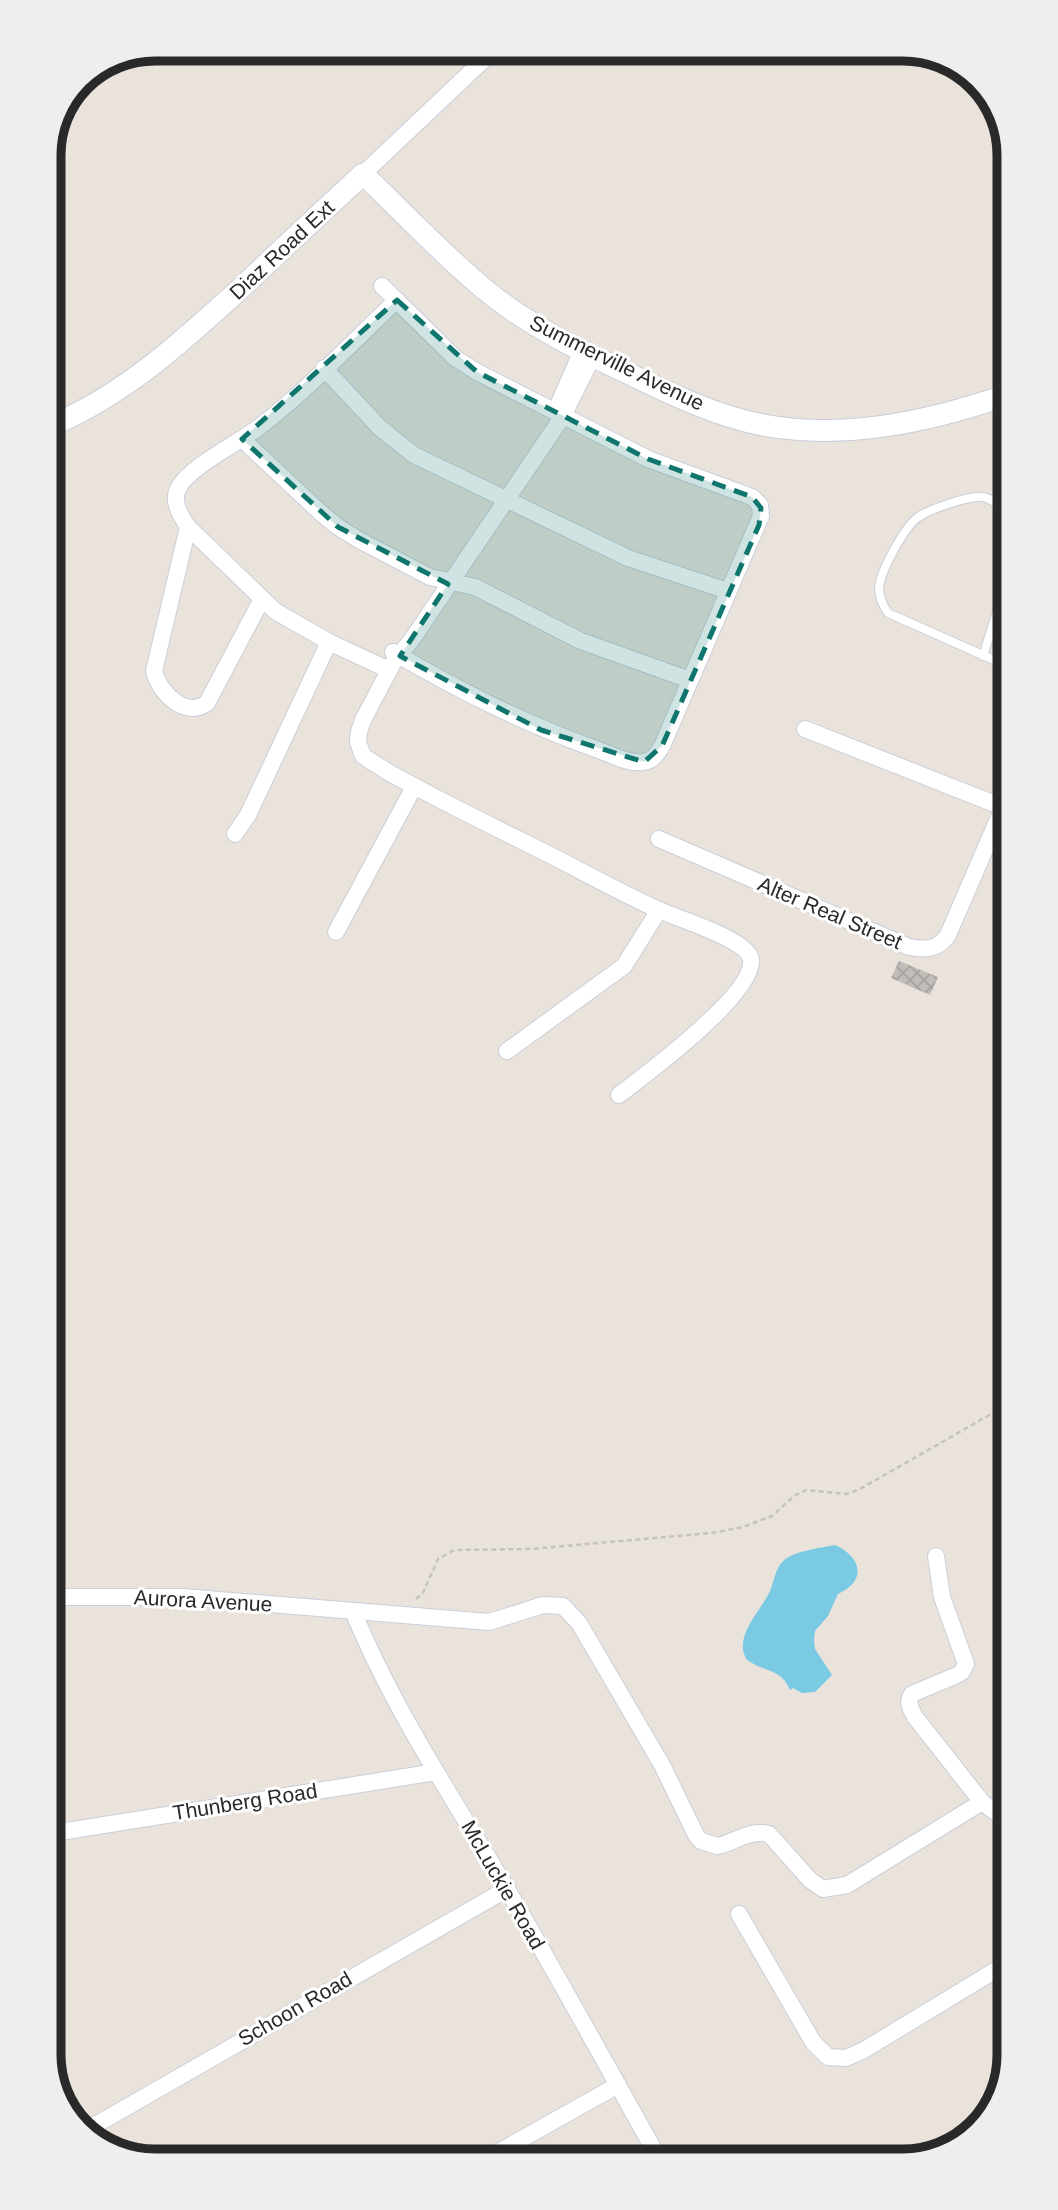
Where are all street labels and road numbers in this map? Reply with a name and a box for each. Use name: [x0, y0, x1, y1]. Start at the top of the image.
street label: Diaz Road Ext: [225, 195, 339, 304]
street label: Summerville Avenue: [526, 310, 708, 415]
street label: Alter Real Street: [755, 872, 906, 953]
street label: Aurora Avenue: [133, 1585, 273, 1616]
street label: Thunberg Road: [171, 1779, 319, 1824]
street label: McLuckie Road: [457, 1816, 550, 1953]
street label: Schoon Road: [234, 1967, 356, 2050]

